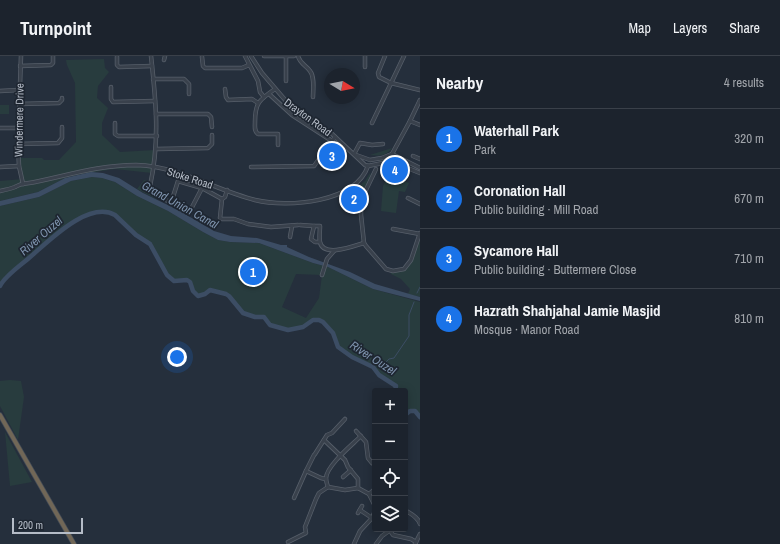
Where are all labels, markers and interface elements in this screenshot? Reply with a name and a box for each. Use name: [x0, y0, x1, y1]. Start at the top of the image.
text: Turnpoint: [20, 15, 92, 41]
text: Map: [629, 19, 651, 37]
text: Layers: [673, 19, 707, 37]
text: Share: [729, 19, 760, 37]
north arrow: [324, 68, 360, 104]
text: Nearby: [436, 71, 483, 94]
text: 4 results: [724, 74, 764, 91]
street label: Windermere Drive: [11, 83, 27, 157]
street label: Drayton Road: [281, 95, 335, 139]
text: Waterhall Park: [474, 120, 559, 141]
text: 1: [446, 130, 452, 147]
text: 320 m: [734, 130, 764, 147]
pin: 3: [319, 141, 345, 171]
text: Park: [474, 141, 496, 158]
pin: 4: [382, 155, 408, 185]
street label: Stoke Road: [165, 164, 215, 192]
water label: Grand Union Canal: [139, 177, 222, 233]
text: Coronation Hall: [474, 180, 566, 201]
pin: 2: [341, 184, 367, 214]
text: 2: [446, 190, 452, 207]
text: 670 m: [734, 190, 764, 207]
text: Public building · Mill Road: [474, 201, 598, 218]
water label: River Ouzel: [16, 212, 66, 259]
text: Sycamore Hall: [474, 240, 559, 261]
text: 3: [446, 250, 452, 267]
text: 710 m: [734, 250, 764, 267]
pin: 1: [240, 257, 266, 287]
text: Public building · Buttermere Close: [474, 261, 636, 278]
text: Hazrath Shahjahal Jamie Masjid: [474, 300, 661, 321]
text: 4: [446, 310, 452, 327]
text: 810 m: [734, 310, 764, 327]
text: Mosque · Manor Road: [474, 321, 579, 338]
water label: River Ouzel: [347, 337, 400, 379]
your location: [167, 347, 187, 367]
map controls: [372, 388, 408, 532]
button: +: [372, 388, 408, 424]
button: −: [372, 424, 408, 460]
button: locate: [372, 460, 408, 496]
button: layers: [372, 496, 408, 532]
scale bar: [12, 516, 83, 535]
text: 200 m: [18, 518, 43, 532]

